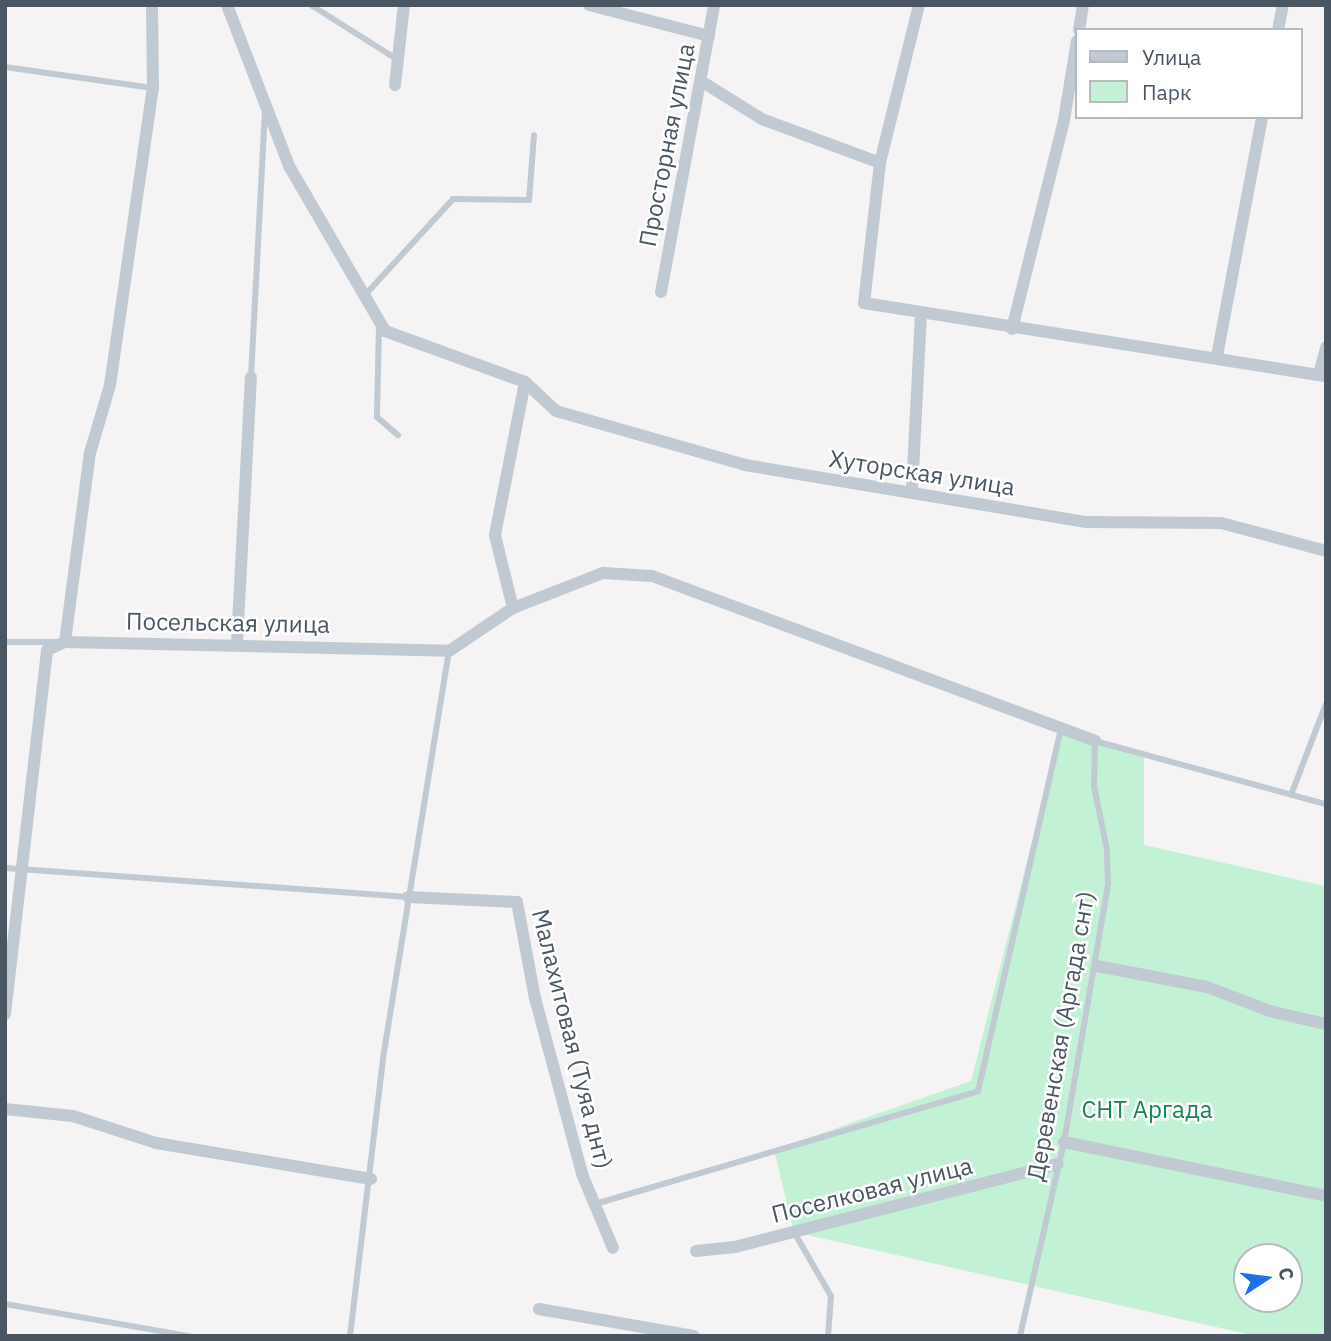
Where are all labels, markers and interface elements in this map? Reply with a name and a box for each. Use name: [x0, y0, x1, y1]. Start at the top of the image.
legend: [1076, 28, 1303, 119]
street label: Просторная улица: [633, 41, 701, 249]
text: Улица: [1142, 43, 1201, 71]
text: Парк: [1142, 78, 1192, 106]
street label: Хуторская улица: [827, 444, 1017, 502]
street label: Посельская улица: [126, 607, 330, 639]
street label: Деревенская (Аргада снт): [1021, 889, 1101, 1183]
street label: Малахитовая (Туяа днт): [526, 906, 618, 1172]
park label: СНТ Аргада: [1081, 1096, 1213, 1124]
street label: Поселковая улица: [769, 1151, 975, 1229]
north arrow: [1233, 1243, 1303, 1313]
text: С: [1273, 1265, 1300, 1282]

